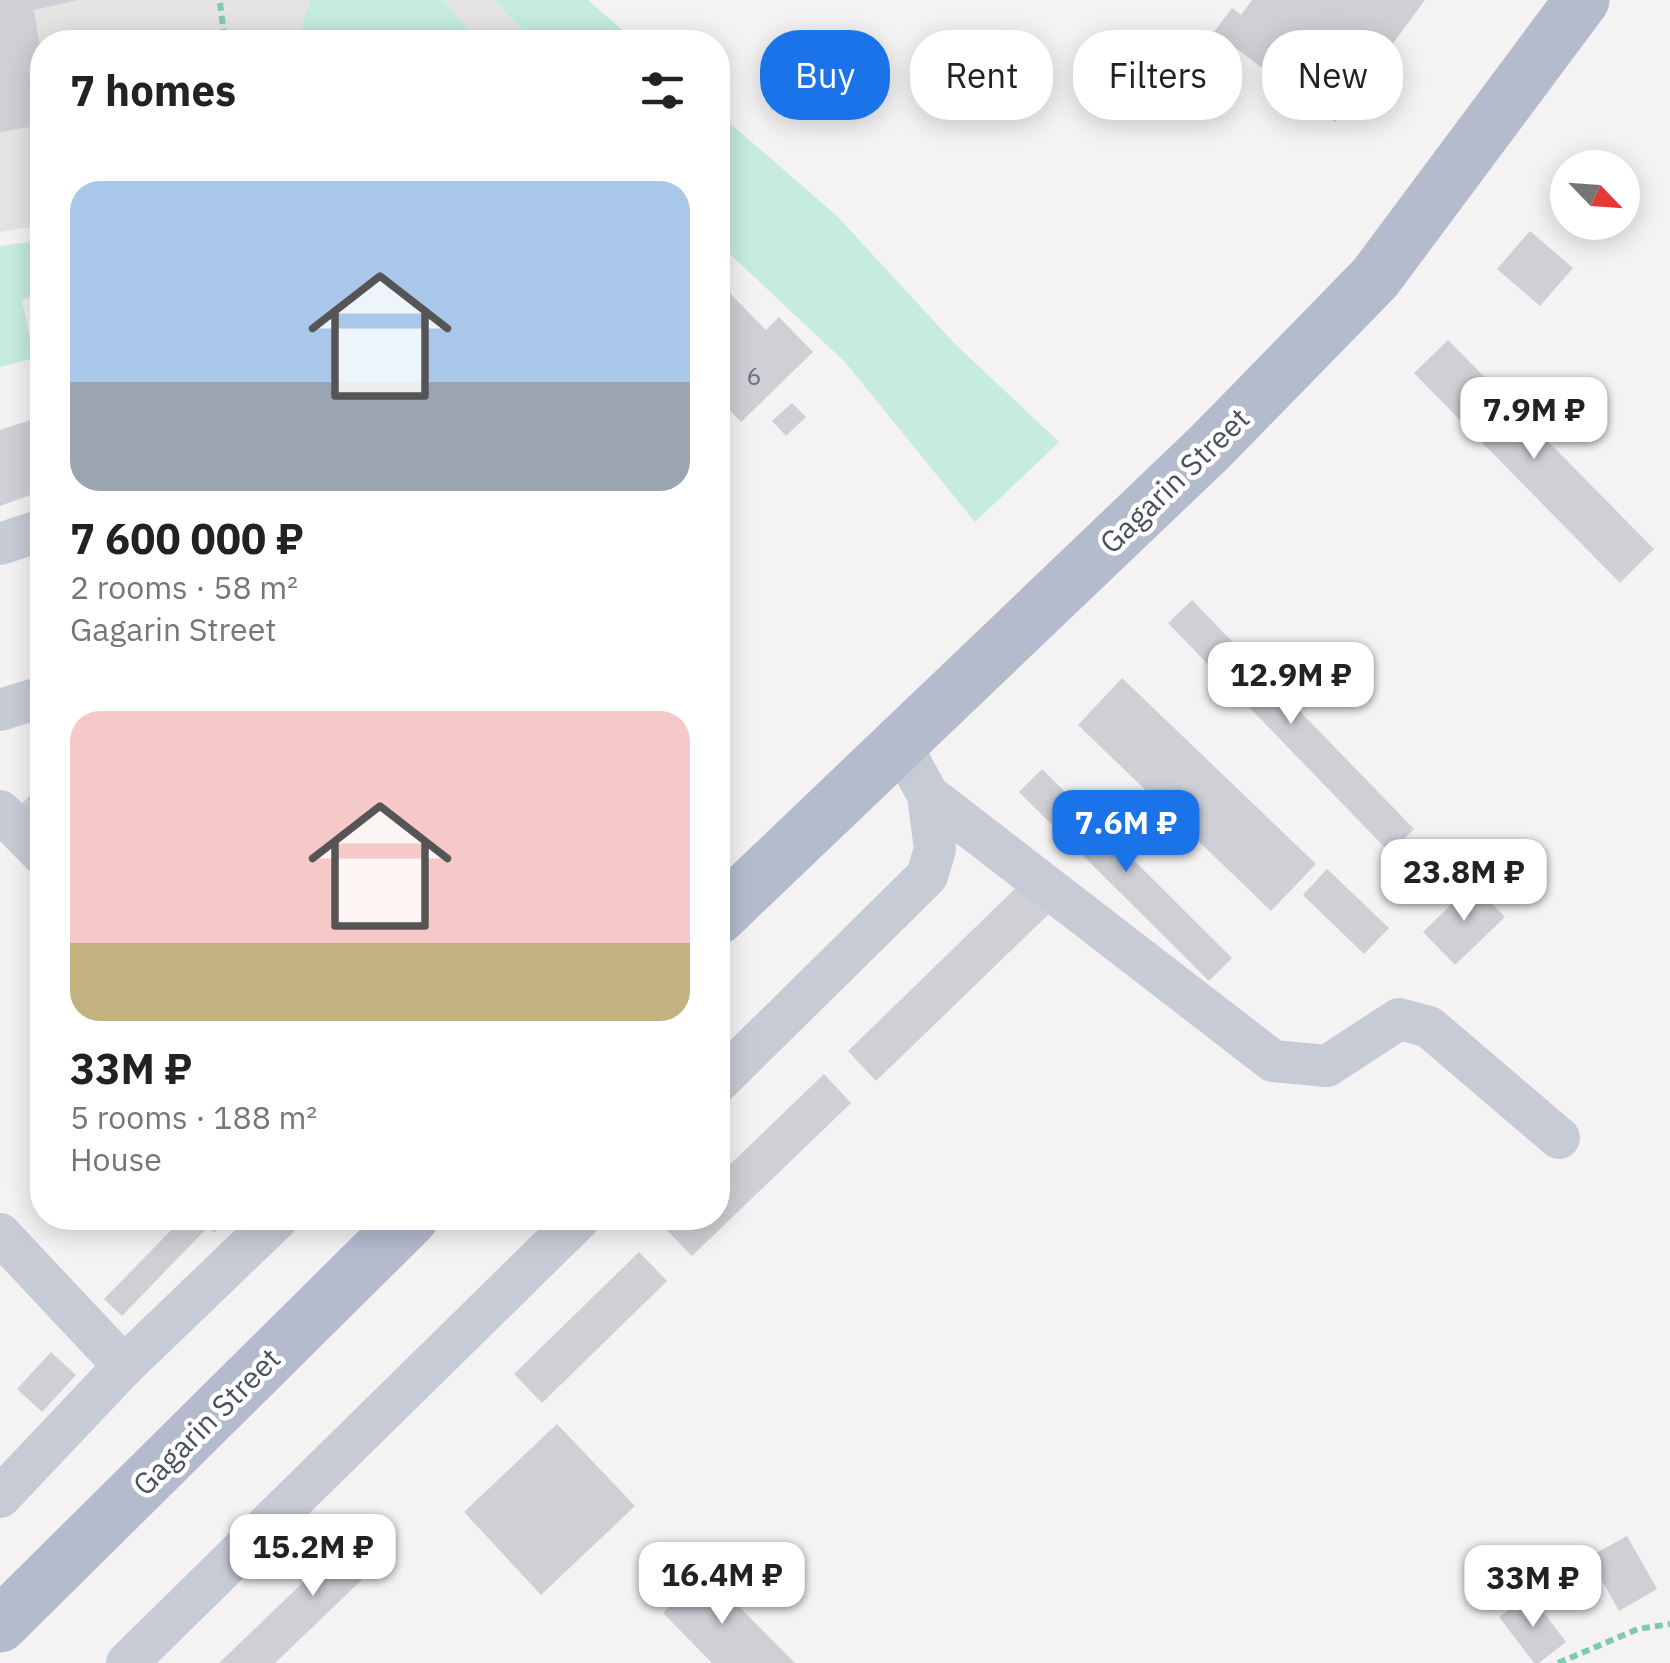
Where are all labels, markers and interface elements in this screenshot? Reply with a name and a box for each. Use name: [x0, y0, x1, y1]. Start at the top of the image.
chip: Buy: [760, 30, 890, 120]
chip: Rent: [910, 30, 1053, 120]
chip: Filters: [1073, 30, 1242, 120]
chip: New: [1262, 30, 1403, 120]
text: 7 homes: [70, 63, 236, 118]
icon: filters: [635, 63, 690, 118]
north arrow: [1550, 150, 1640, 240]
map controls: [1550, 150, 1640, 240]
icon: home: [290, 246, 470, 426]
house number: 6: [746, 359, 762, 392]
pin: 7.9M ₽: [1453, 377, 1615, 462]
text: 7.9M ₽: [1482, 388, 1586, 430]
street label: Gagarin Street: [1091, 399, 1257, 561]
text: 7 600 000 ₽: [70, 511, 304, 566]
text: 2 rooms · 58 m²: [70, 566, 298, 608]
text: Gagarin Street: [70, 608, 276, 650]
pin: 12.9M ₽: [1199, 642, 1383, 727]
text: 12.9M ₽: [1230, 653, 1352, 695]
icon: home: [290, 776, 470, 956]
pin: 7.6M ₽: [1045, 790, 1207, 875]
text: 7.6M ₽: [1074, 801, 1178, 843]
pin: 23.8M ₽: [1372, 839, 1556, 924]
text: 23.8M ₽: [1403, 850, 1525, 892]
text: 33M ₽: [70, 1041, 192, 1096]
text: 5 rooms · 188 m²: [70, 1096, 317, 1138]
text: House: [70, 1138, 162, 1180]
street label: Gagarin Street: [124, 1339, 288, 1503]
pin: 15.2M ₽: [221, 1514, 405, 1599]
text: 15.2M ₽: [252, 1525, 374, 1567]
pin: 16.4M ₽: [630, 1542, 814, 1627]
pin: 33M ₽: [1463, 1545, 1603, 1630]
text: 16.4M ₽: [661, 1553, 783, 1595]
text: 33M ₽: [1486, 1556, 1580, 1598]

